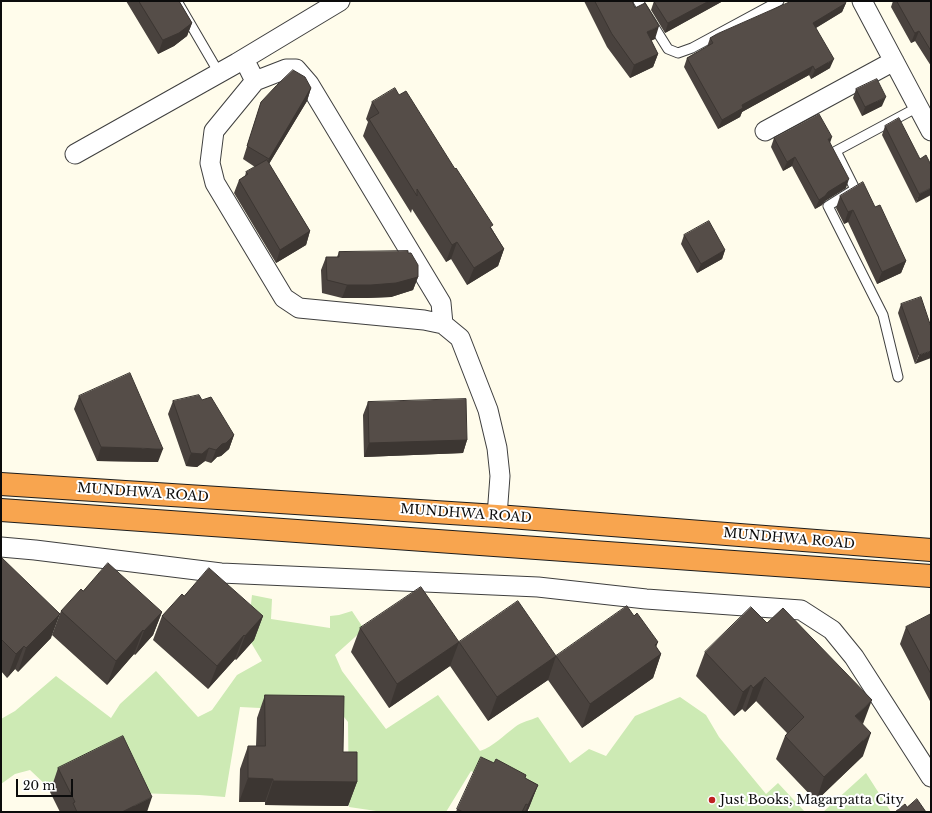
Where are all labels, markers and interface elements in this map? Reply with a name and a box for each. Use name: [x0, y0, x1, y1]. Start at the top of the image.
street label: MUNDHWA ROAD: [77, 481, 209, 505]
street label: MUNDHWA ROAD: [400, 502, 532, 526]
street label: MUNDHWA ROAD: [723, 525, 855, 553]
scale bar: [18, 771, 75, 797]
text: 20 m: [23, 778, 55, 793]
place label: Just Books, Magarpatta City: [720, 792, 904, 808]
marker: Just Books, Magarpatta City: [707, 795, 717, 805]

